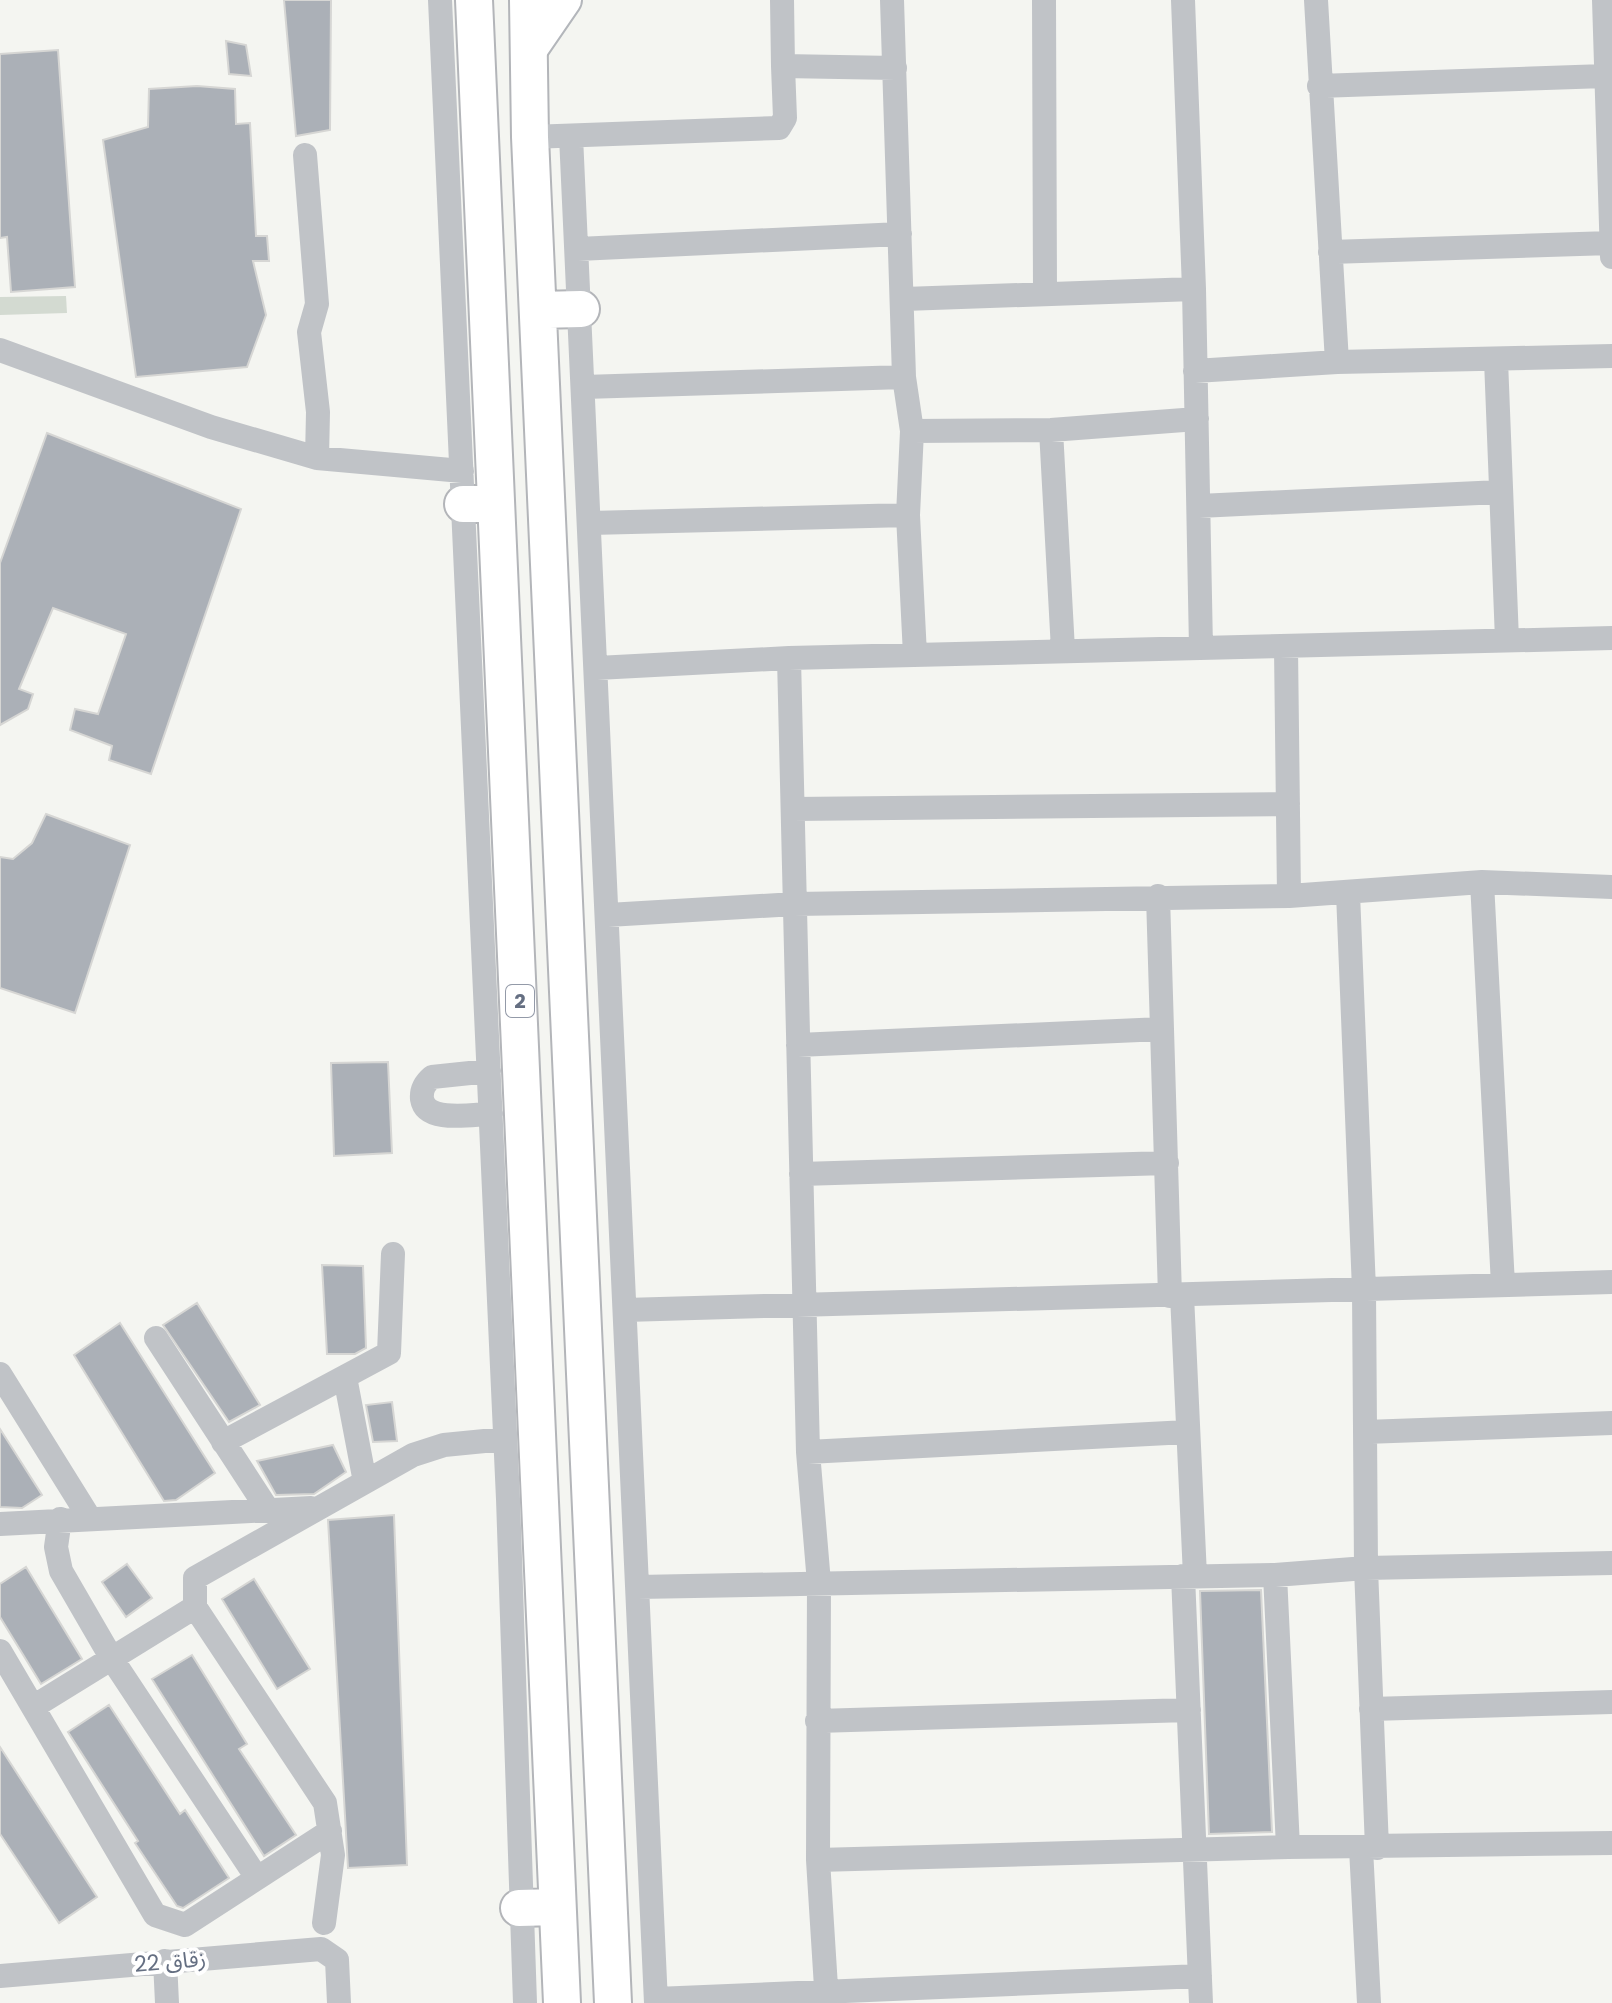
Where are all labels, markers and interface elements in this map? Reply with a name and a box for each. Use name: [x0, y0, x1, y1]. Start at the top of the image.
road number: 2: [506, 985, 534, 1017]
street label: زقاق 22: [133, 1943, 207, 1980]

